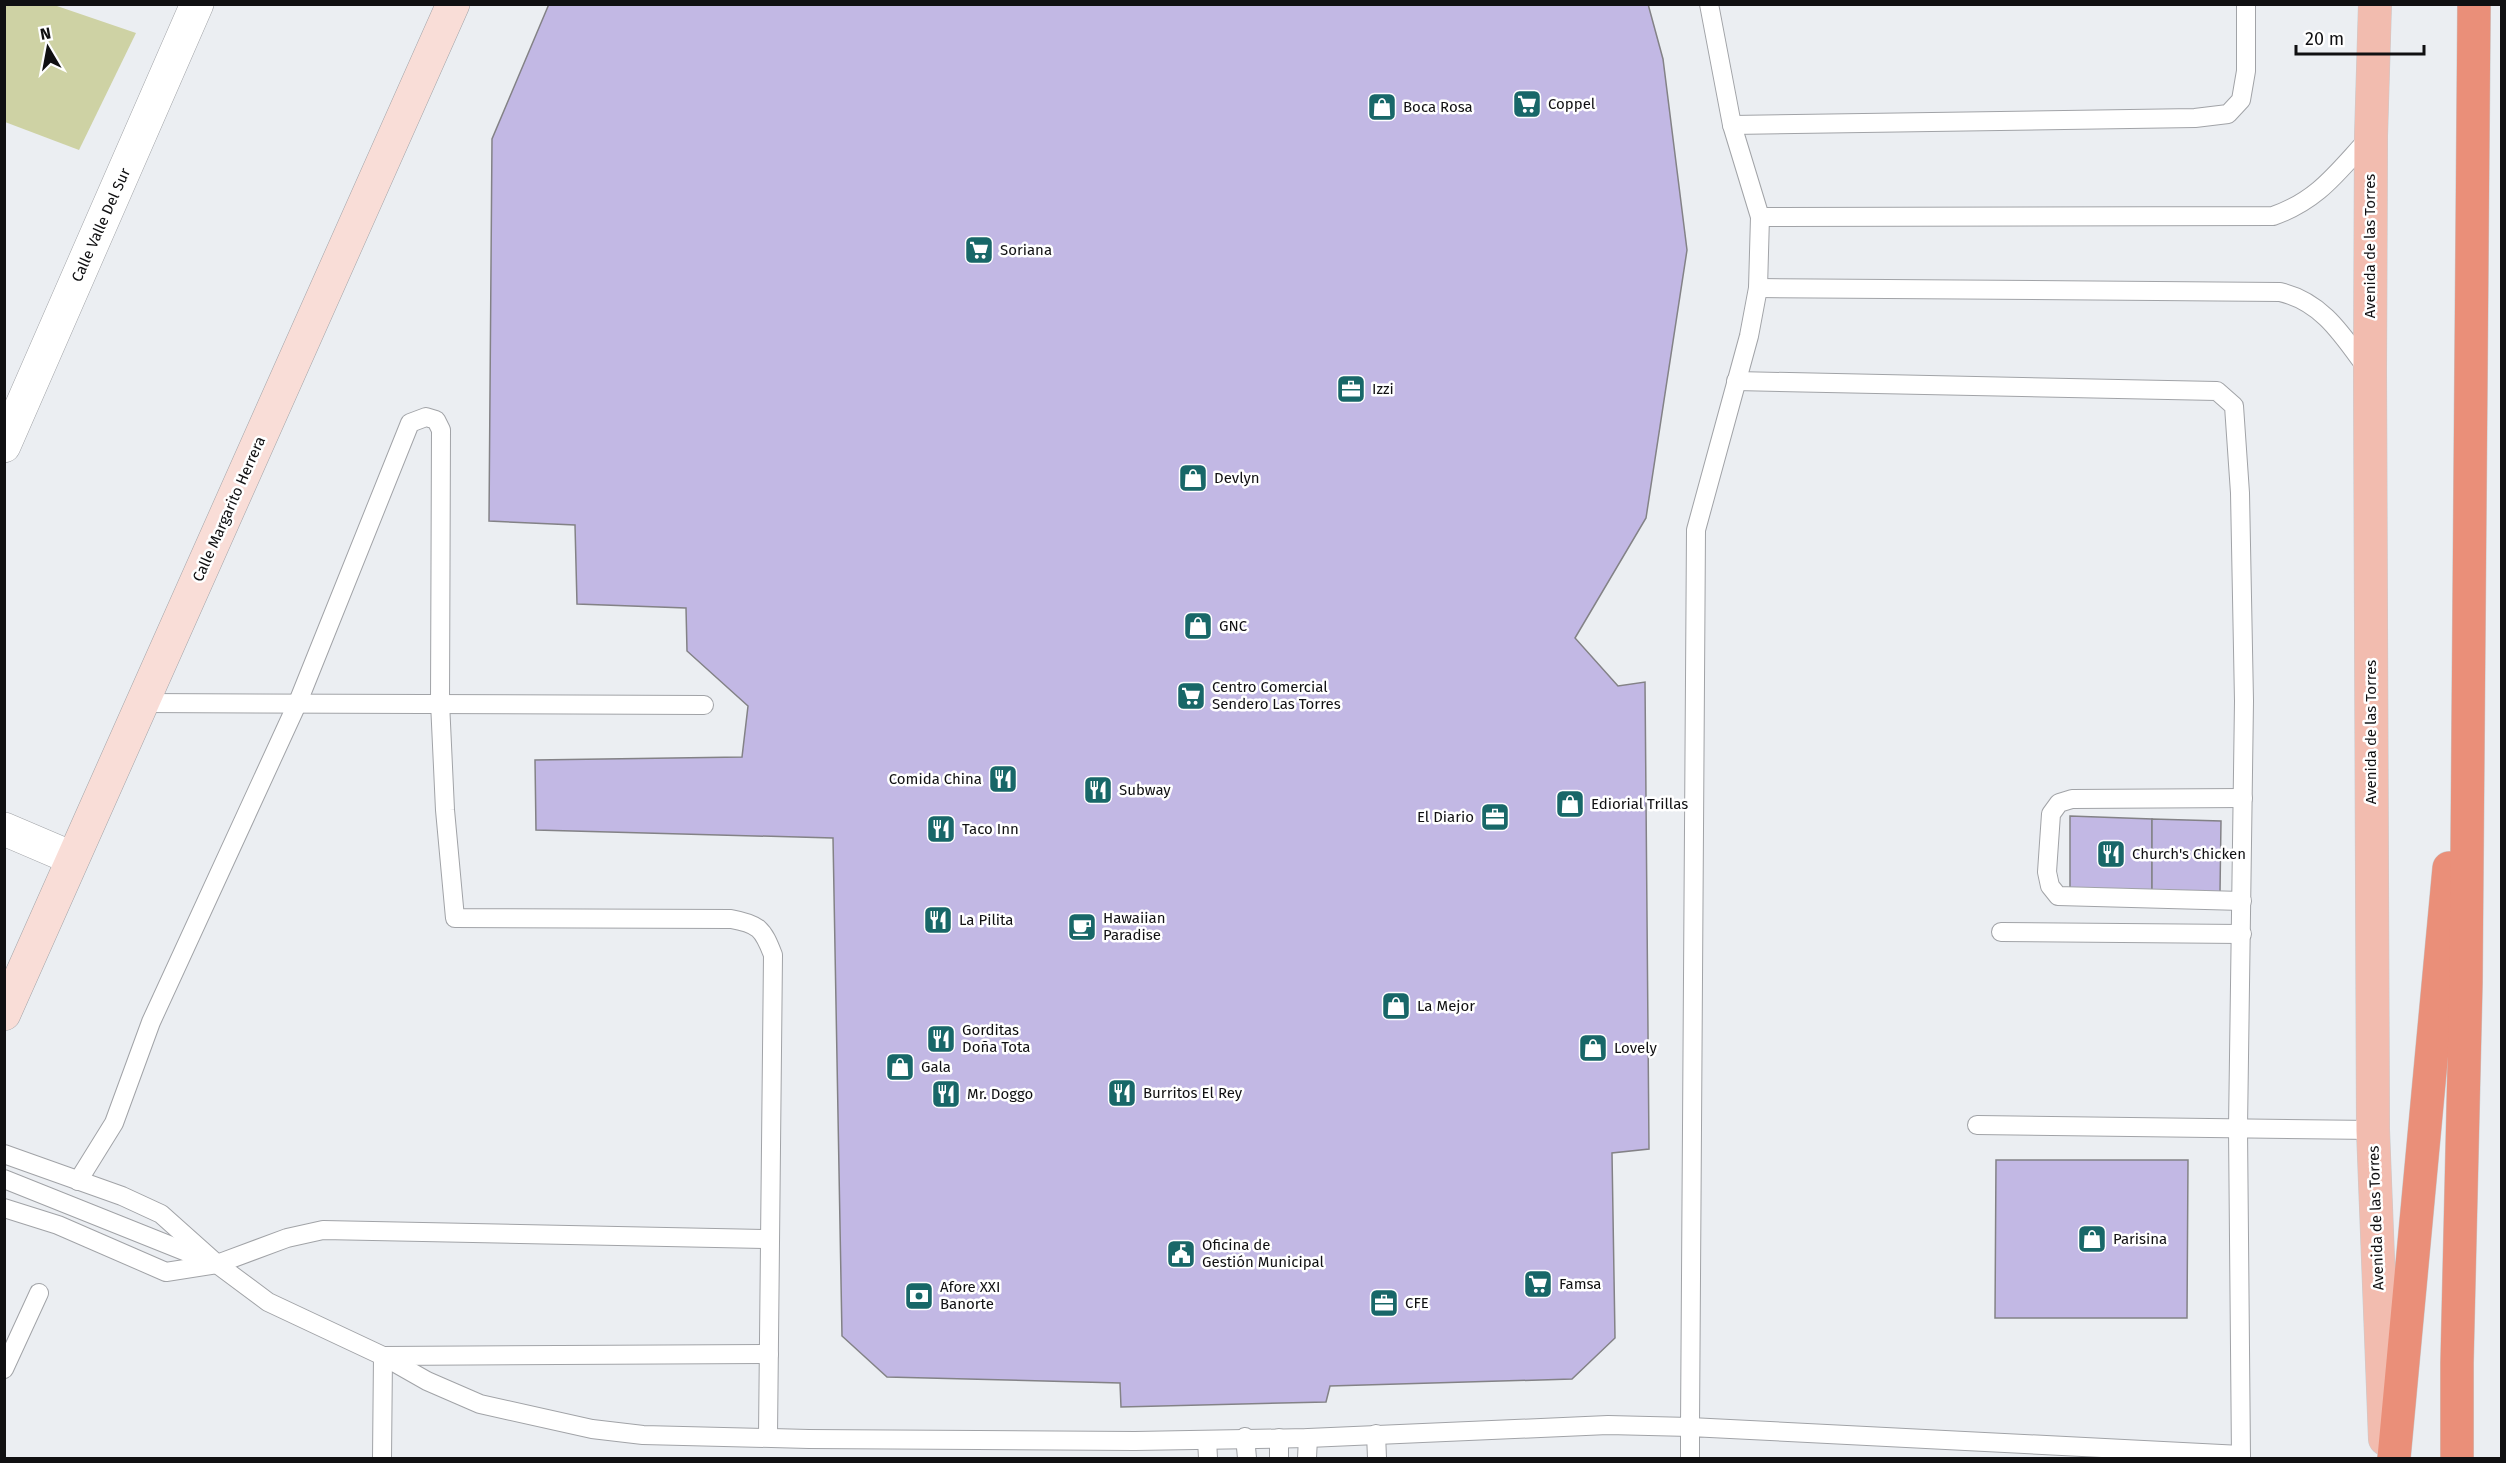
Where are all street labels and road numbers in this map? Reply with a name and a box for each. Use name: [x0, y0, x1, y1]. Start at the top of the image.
street label: Calle Valle Del Sur: [68, 165, 134, 285]
street label: Avenida de las Torres: [2361, 174, 2379, 318]
street label: Calle Margarito Herrera: [189, 434, 269, 584]
street label: Avenida de las Torres: [2362, 660, 2380, 804]
street label: Avenida de las Torres: [2364, 1145, 2388, 1291]

